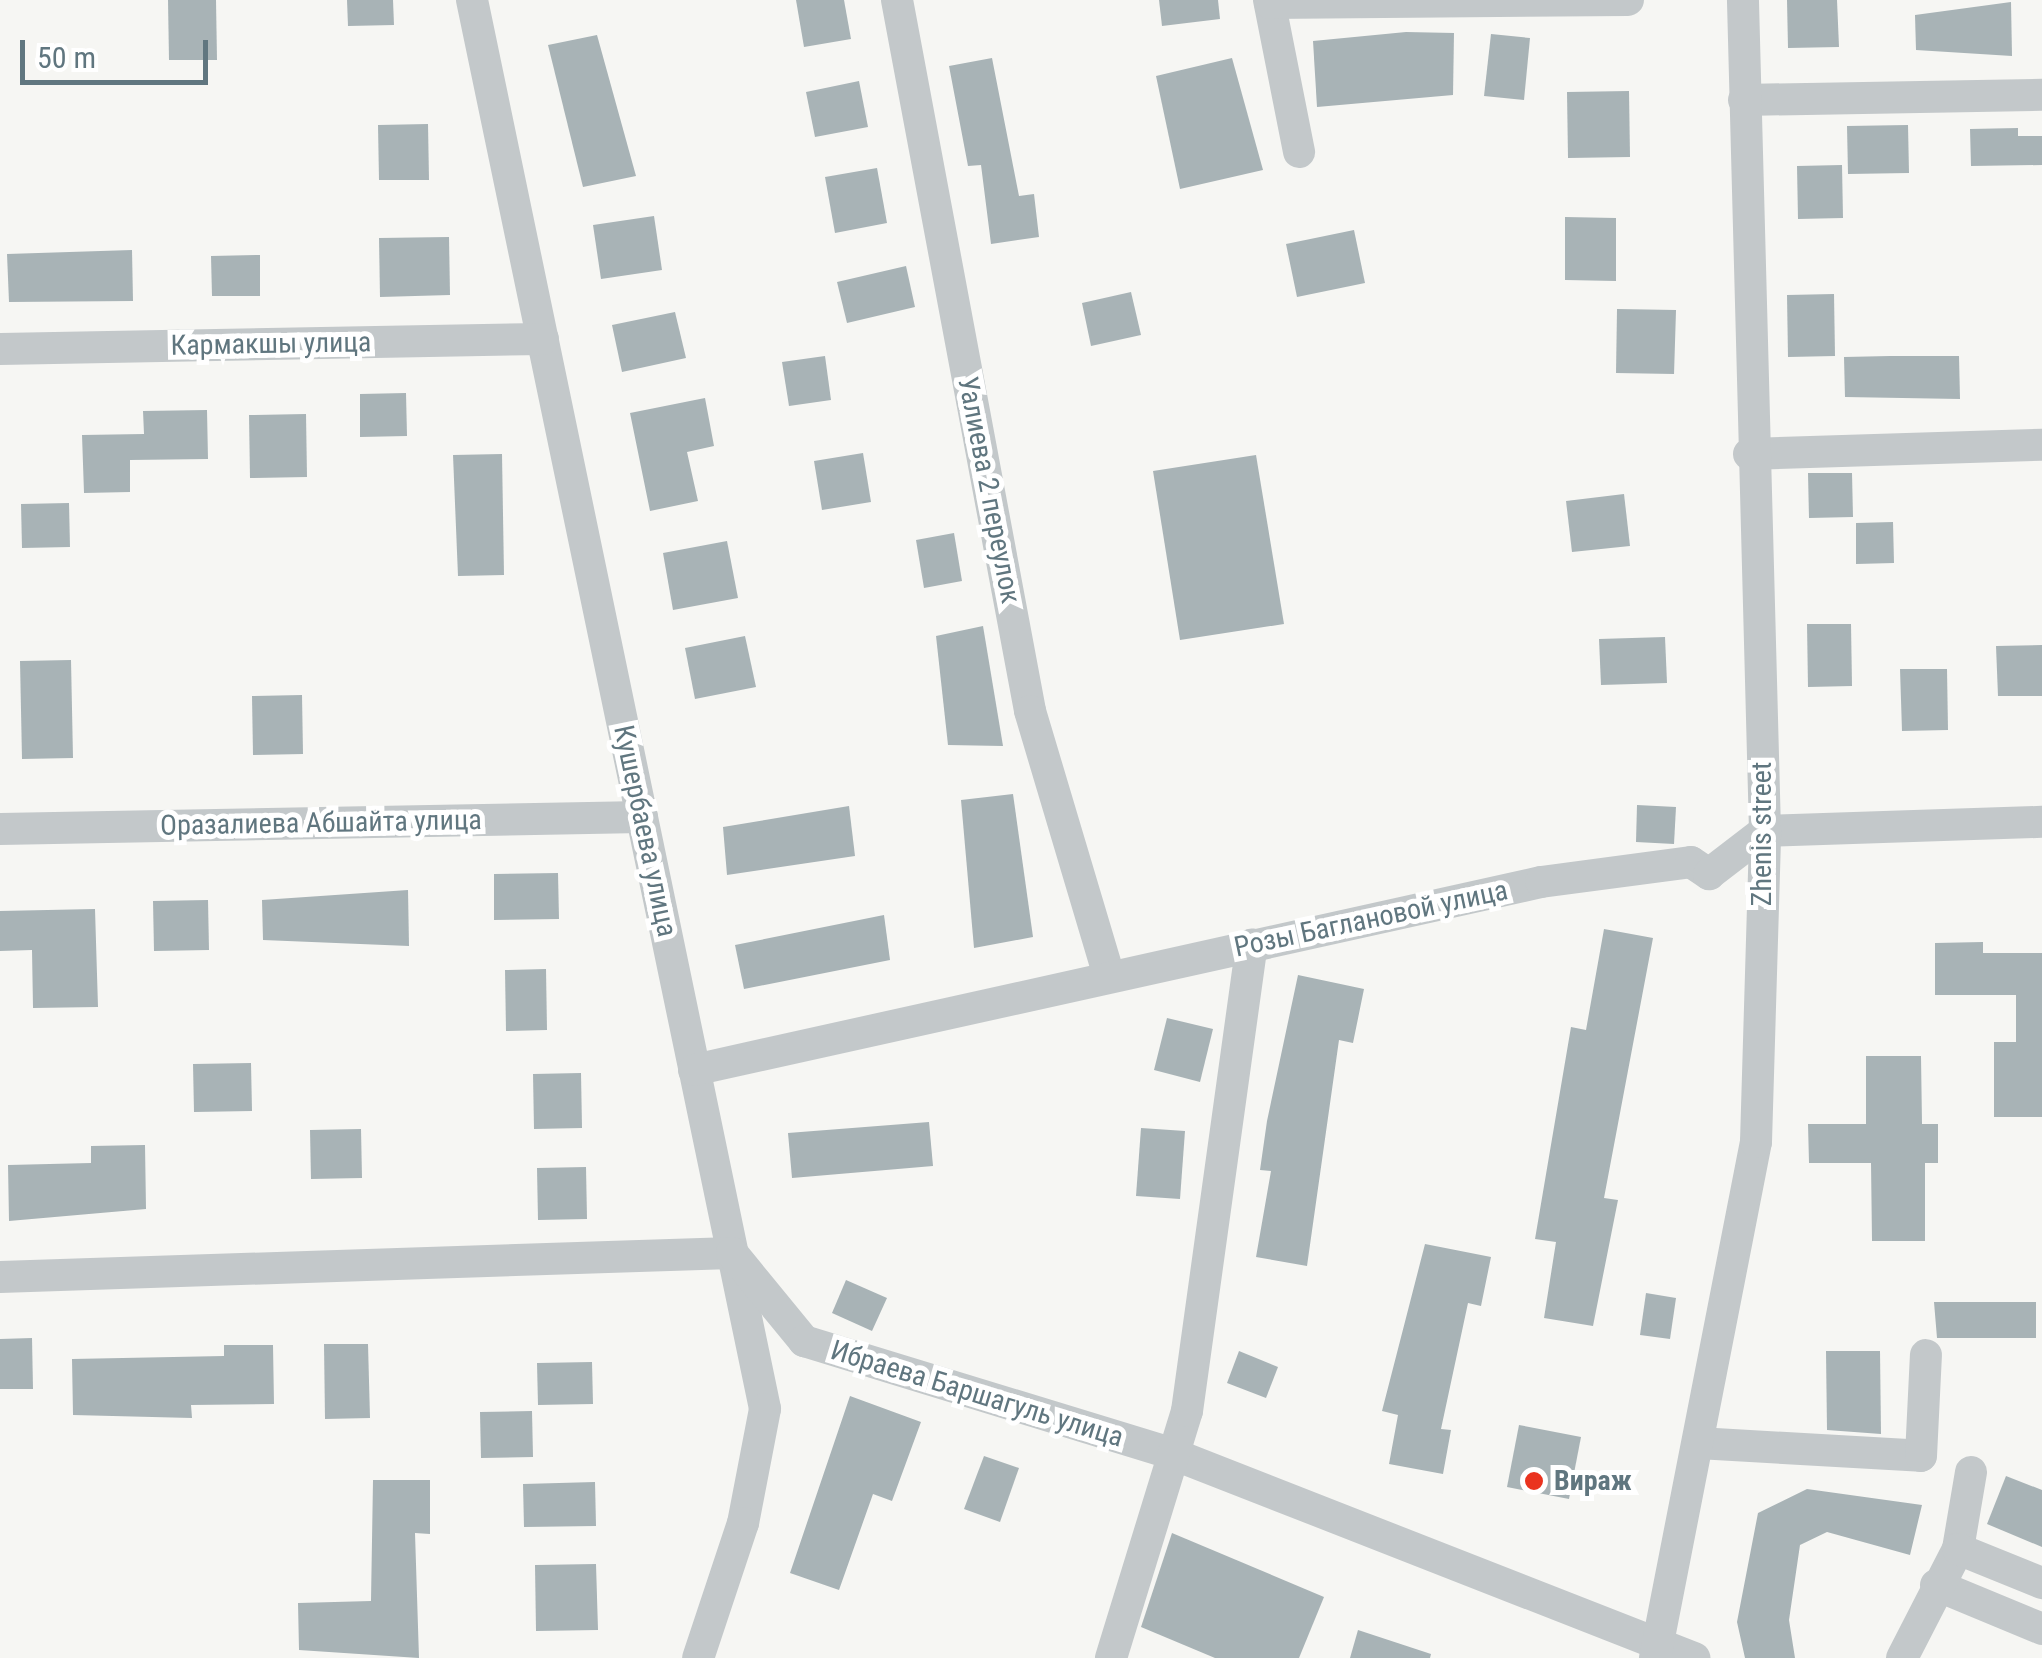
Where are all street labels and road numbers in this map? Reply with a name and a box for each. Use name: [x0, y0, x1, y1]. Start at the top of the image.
street label: Кармакшы улица: [170, 325, 372, 363]
street label: Уалиева 2 переулок: [951, 374, 1027, 606]
street label: Кушербаева улица: [606, 722, 684, 940]
street label: Zhenis street: [1745, 762, 1779, 906]
street label: Оразалиева Абшайта улица: [160, 803, 482, 843]
street label: Розы Баглановой улица: [1231, 874, 1511, 964]
street label: Ибраева Баршагуль улица: [827, 1333, 1127, 1455]

